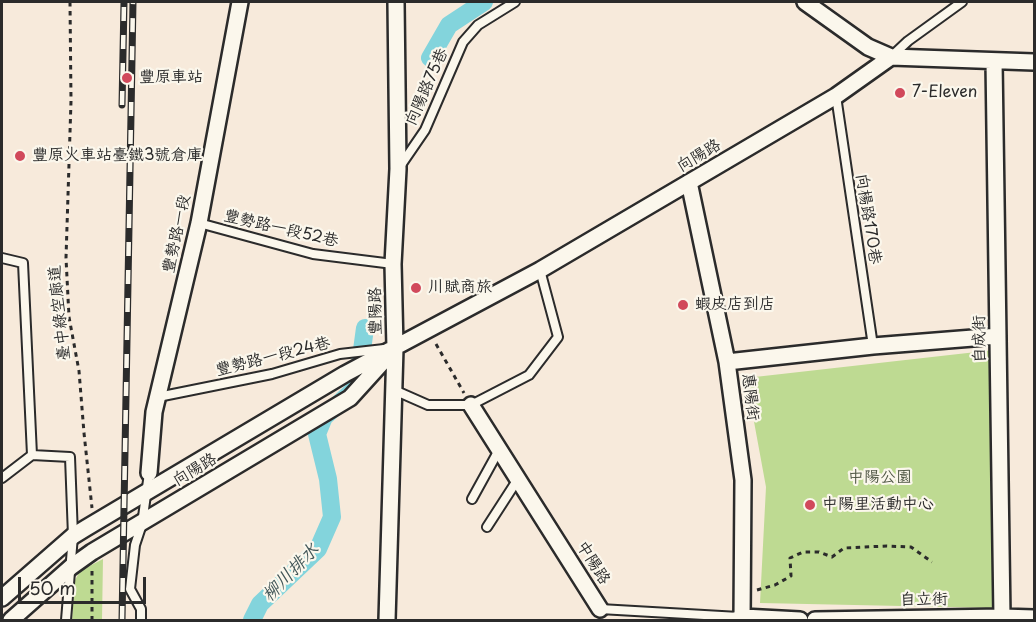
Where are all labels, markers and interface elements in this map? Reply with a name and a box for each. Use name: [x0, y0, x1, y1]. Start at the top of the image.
street label: 向陽路75巷: [401, 45, 453, 129]
place label: 豐原車站: [139, 68, 203, 88]
marker: 豐原車站: [120, 71, 134, 85]
place label: 7-Eleven: [912, 83, 977, 103]
marker: 7-Eleven: [893, 86, 907, 100]
street label: 向陽路: [673, 135, 725, 177]
place label: 豐原火車站臺鐵3號倉庫: [32, 146, 203, 166]
marker: 豐原火車站臺鐵3號倉庫: [13, 149, 27, 163]
street label: 向楊路170巷: [851, 172, 885, 266]
street label: 豐勢路一段: [159, 193, 195, 275]
street label: 豐勢路一段52巷: [222, 206, 340, 252]
street label: 臺中綠空廊道: [45, 264, 75, 362]
place label: 川賦商旅: [428, 278, 492, 298]
marker: 川賦商旅: [409, 281, 423, 295]
street label: 豐陽路: [366, 287, 386, 335]
place label: 蝦皮店到店: [695, 295, 775, 315]
marker: 蝦皮店到店: [676, 298, 690, 312]
street label: 自成街: [970, 315, 990, 363]
street label: 豐勢路一段24巷: [214, 333, 332, 381]
street label: 惠陽街: [738, 372, 762, 422]
street label: 向陽路: [169, 449, 221, 491]
park label: 中陽公園: [848, 468, 912, 488]
place label: 中陽里活動中心: [822, 495, 934, 515]
marker: 中陽里活動中心: [803, 498, 817, 512]
street label: 中陽路: [572, 538, 614, 588]
water label: 柳川排水: [258, 540, 324, 606]
scale bar: [21, 565, 148, 603]
text: 50 m: [29, 574, 76, 601]
street label: 自立街: [900, 590, 948, 610]

